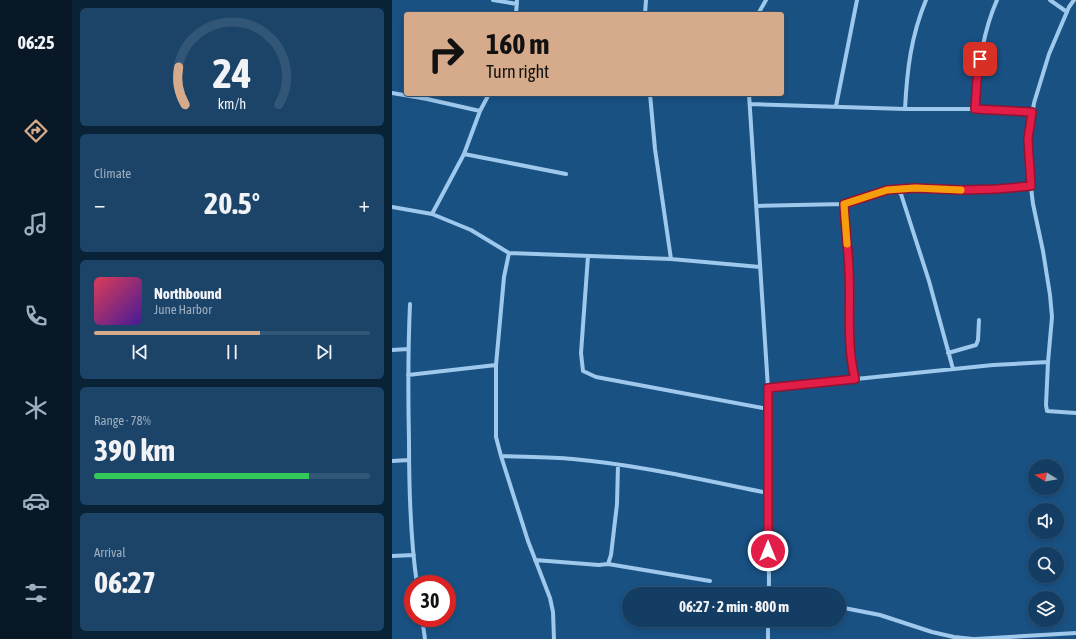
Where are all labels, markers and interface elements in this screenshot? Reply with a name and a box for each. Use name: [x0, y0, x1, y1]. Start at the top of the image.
icon: right: [420, 28, 472, 80]
text: 160 m: [486, 28, 549, 60]
text: 06:25: [17, 32, 55, 53]
pin: [963, 42, 997, 76]
icon: arrive: [969, 48, 991, 70]
text: 24: [212, 49, 252, 97]
text: Turn right: [486, 61, 549, 82]
text: km/h: [218, 96, 246, 112]
icon: directions: [22, 117, 50, 145]
text: Climate: [94, 166, 131, 181]
text: 20.5°: [204, 186, 260, 220]
text: −: [94, 191, 105, 217]
text: +: [359, 191, 370, 217]
icon: music: [22, 210, 50, 238]
text: Northbound: [154, 285, 222, 302]
icon: phone: [22, 302, 50, 330]
text: June Harbor: [154, 302, 212, 317]
icon: previous: [129, 341, 151, 363]
icon: pause: [221, 341, 243, 363]
icon: next: [313, 341, 335, 363]
icon: climate: [22, 394, 50, 422]
text: Range · 78%: [94, 413, 151, 428]
text: 390 km: [94, 433, 175, 467]
north arrow: [1028, 459, 1064, 495]
map controls: [1028, 459, 1064, 627]
icon: car: [22, 487, 50, 515]
button: sound: [1028, 503, 1064, 539]
position arrow: [747, 530, 789, 572]
text: Arrival: [94, 545, 126, 560]
button: search: [1028, 547, 1064, 583]
text: 06:27: [94, 565, 156, 599]
speed limit sign: 30: [404, 575, 456, 627]
icon: filters: [22, 579, 50, 607]
button: layers: [1028, 591, 1064, 627]
text: 06:27 · 2 min · 800 m: [679, 598, 789, 615]

